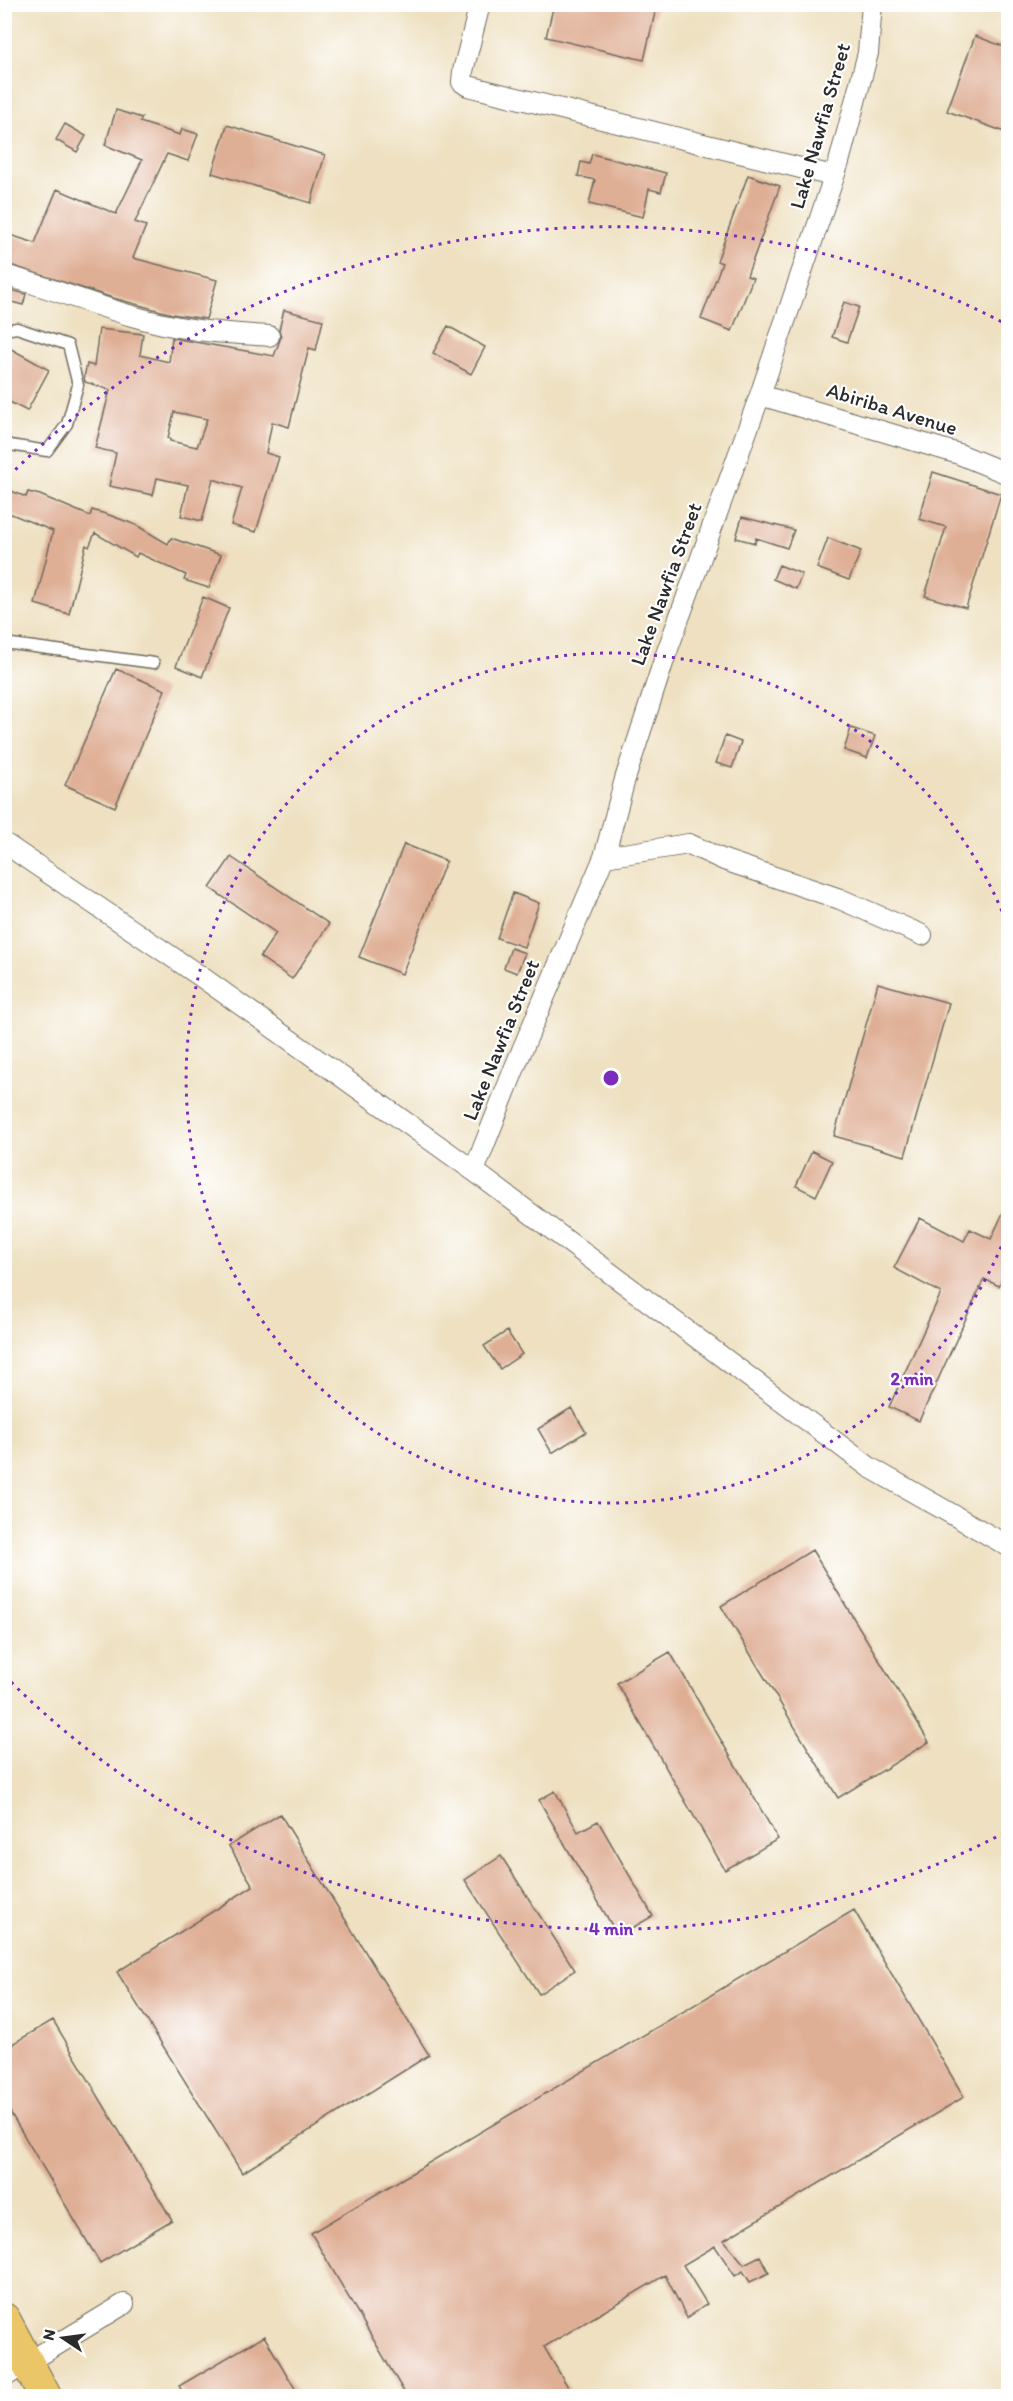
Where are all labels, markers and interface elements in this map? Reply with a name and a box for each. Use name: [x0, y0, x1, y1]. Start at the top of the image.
street label: Lake Nawfia Street: [784, 40, 855, 212]
street label: Abiriba Avenue: [824, 377, 961, 440]
street label: Lake Nawfia Street: [624, 499, 707, 669]
street label: Lake Nawfia Street: [457, 956, 544, 1124]
centre of rings: [601, 1068, 621, 1088]
text: 2 min: [891, 1368, 934, 1390]
text: 4 min: [589, 1918, 634, 1940]
north arrow: [33, 2308, 93, 2368]
text: N: [38, 2327, 59, 2342]

